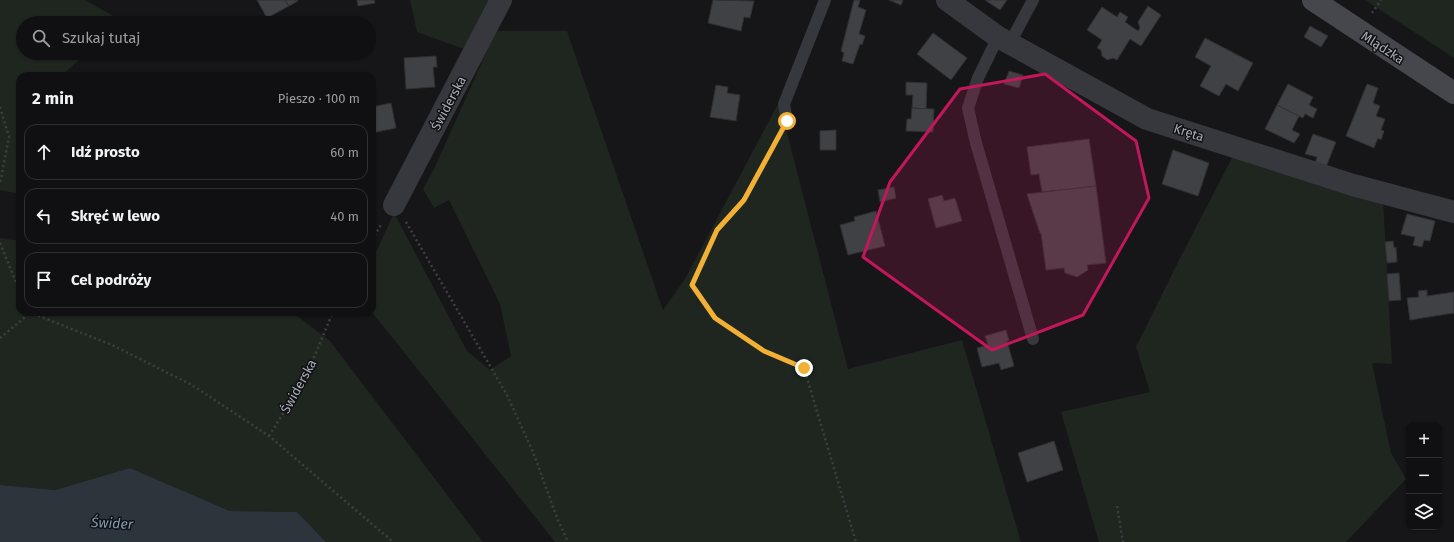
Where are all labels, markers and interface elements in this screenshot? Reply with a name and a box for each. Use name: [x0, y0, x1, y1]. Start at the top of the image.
search box: [16, 16, 376, 60]
icon: search: [30, 27, 52, 49]
street label: Mlądzka: [1359, 28, 1407, 67]
text: Szukaj tutaj: [62, 29, 140, 47]
street label: Świderska: [428, 74, 469, 133]
text: 2 min: [32, 88, 74, 109]
text: Pieszo · 100 m: [278, 91, 360, 106]
route start: [778, 112, 796, 130]
street label: Kręta: [1172, 121, 1206, 144]
icon: ahead: [33, 141, 55, 163]
text: Idź prosto: [71, 143, 140, 161]
text: 60 m: [330, 145, 359, 160]
icon: left: [33, 205, 55, 227]
text: Skręć w lewo: [71, 207, 160, 225]
text: 40 m: [330, 209, 359, 224]
icon: arrive: [33, 269, 55, 291]
text: Cel podróży: [71, 271, 151, 289]
street label: Świderska: [277, 357, 319, 416]
route end: [795, 359, 813, 377]
map controls: [1406, 422, 1442, 530]
button: +: [1406, 422, 1442, 458]
button: −: [1406, 458, 1442, 494]
button: layers: [1406, 494, 1442, 530]
water label: Świder: [89, 513, 134, 533]

